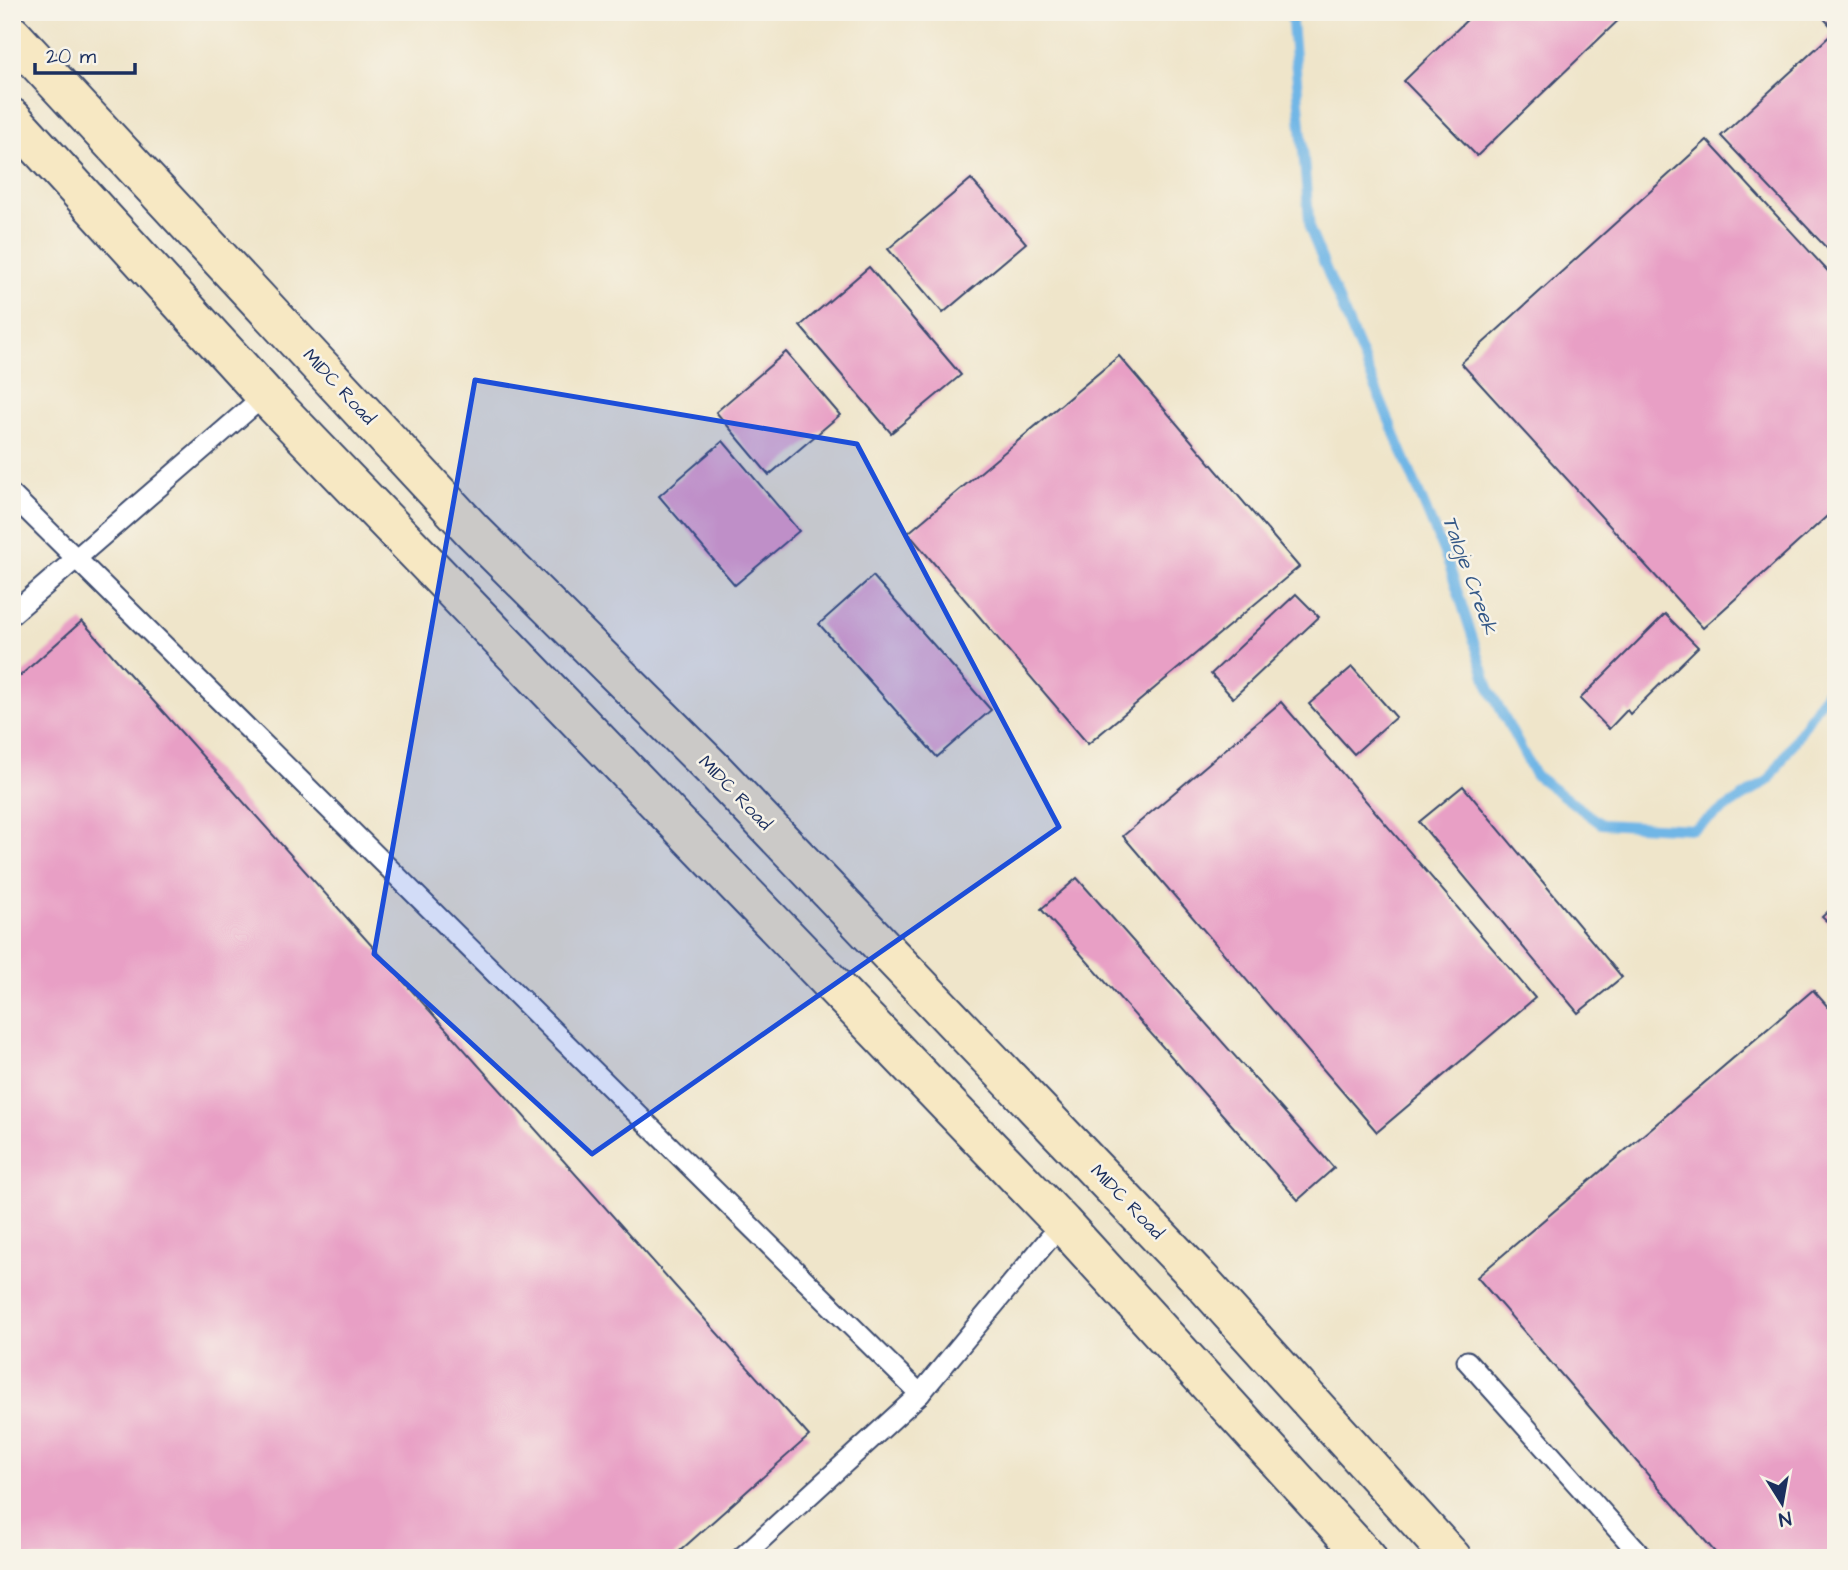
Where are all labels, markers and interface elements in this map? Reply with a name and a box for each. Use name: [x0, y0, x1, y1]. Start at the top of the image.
scale bar: [35, 32, 135, 76]
text: 20 m: [46, 42, 97, 71]
street label: MIDC Road: [297, 343, 382, 431]
water label: Taloje Creek: [1435, 512, 1505, 639]
street label: MIDC Road: [692, 749, 778, 837]
street label: MIDC Road: [1084, 1158, 1170, 1246]
north arrow: [1746, 1468, 1816, 1538]
text: N: [1776, 1504, 1793, 1533]

